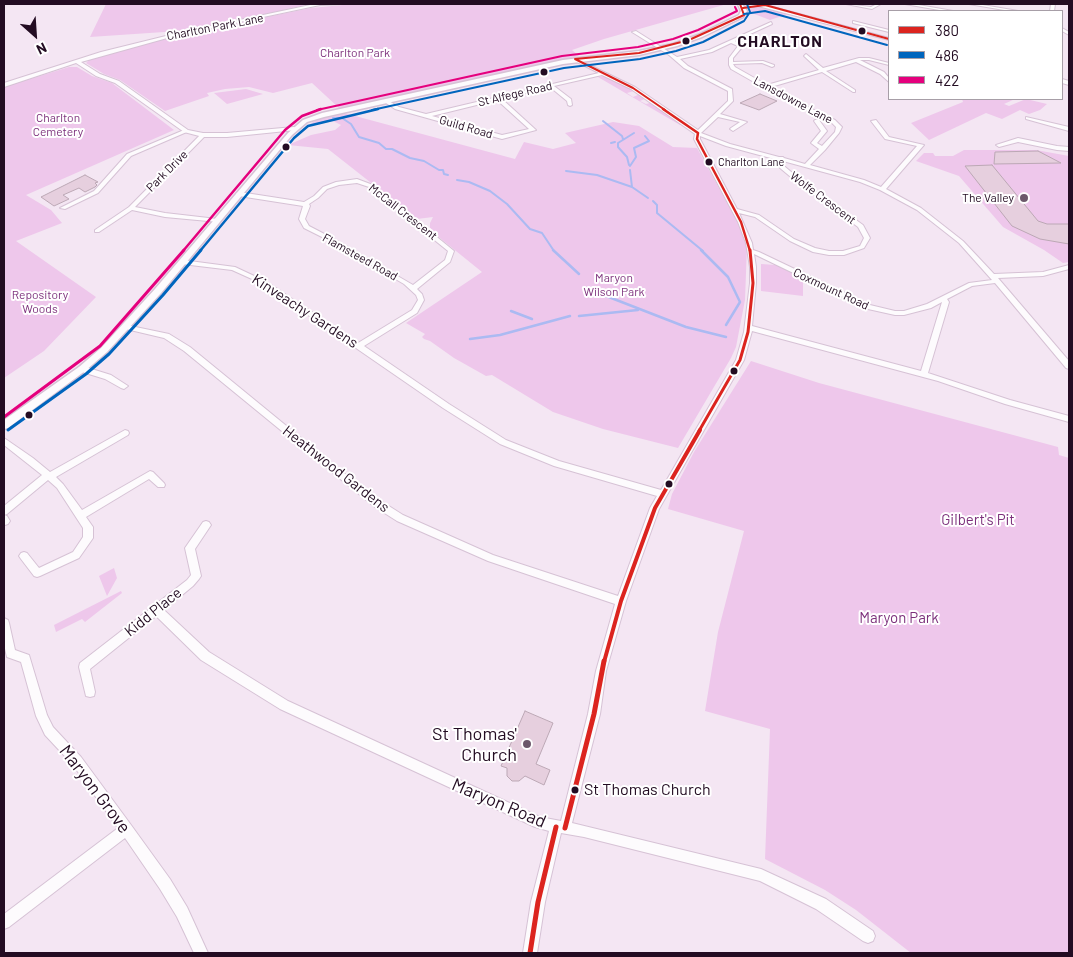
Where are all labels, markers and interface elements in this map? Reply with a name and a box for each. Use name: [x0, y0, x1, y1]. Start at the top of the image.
north arrow: [10, 10, 60, 60]
legend: [888, 10, 1063, 100]
street label: Charlton Park Lane: [165, 11, 265, 43]
text: 380: [935, 21, 959, 39]
unlabelled marker: [857, 26, 867, 36]
district label: CHARLTON: [736, 32, 824, 52]
unlabelled marker: [681, 36, 691, 46]
text: N: [34, 39, 50, 59]
park label: Charlton Park: [320, 46, 390, 60]
text: 486: [935, 46, 959, 64]
unlabelled marker: [539, 67, 549, 77]
text: 422: [935, 71, 959, 89]
street label: Lansdowne Lane: [751, 73, 835, 127]
street label: St Alfege Road: [477, 78, 553, 110]
park label: Charlton Cemetery: [33, 111, 83, 139]
street label: Guild Road: [438, 112, 494, 142]
unlabelled marker: [281, 142, 291, 152]
street label: Park Drive: [143, 147, 191, 195]
place label: Charlton Lane: [718, 155, 784, 169]
marker: Charlton Lane: [704, 157, 714, 167]
street label: Wolfe Crescent: [787, 169, 859, 227]
street label: McCall Crescent: [366, 181, 440, 243]
place label: The Valley: [962, 191, 1014, 205]
marker: The Valley: [1018, 192, 1030, 204]
street label: Flamsteed Road: [320, 230, 400, 284]
street label: Coxmount Road: [791, 265, 871, 313]
street label: Kinveachy Gardens: [249, 270, 361, 352]
park label: Maryon Wilson Park: [583, 271, 645, 299]
park label: Repository Woods: [12, 288, 68, 316]
unlabelled marker: [729, 366, 739, 376]
unlabelled marker: [24, 410, 34, 420]
street label: Heathwood Gardens: [279, 422, 393, 516]
unlabelled marker: [664, 479, 674, 489]
park label: Gilbert's Pit: [941, 511, 1015, 529]
street label: Kidd Place: [121, 584, 185, 640]
park label: Maryon Park: [859, 609, 939, 627]
place label: St Thomas' Church: [432, 723, 517, 766]
marker: St Thomas' Church: [521, 738, 533, 750]
street label: Maryon Grove: [55, 741, 135, 837]
street label: Maryon Road: [449, 774, 549, 832]
place label: St Thomas Church: [584, 780, 711, 800]
marker: St Thomas Church: [570, 785, 580, 795]

